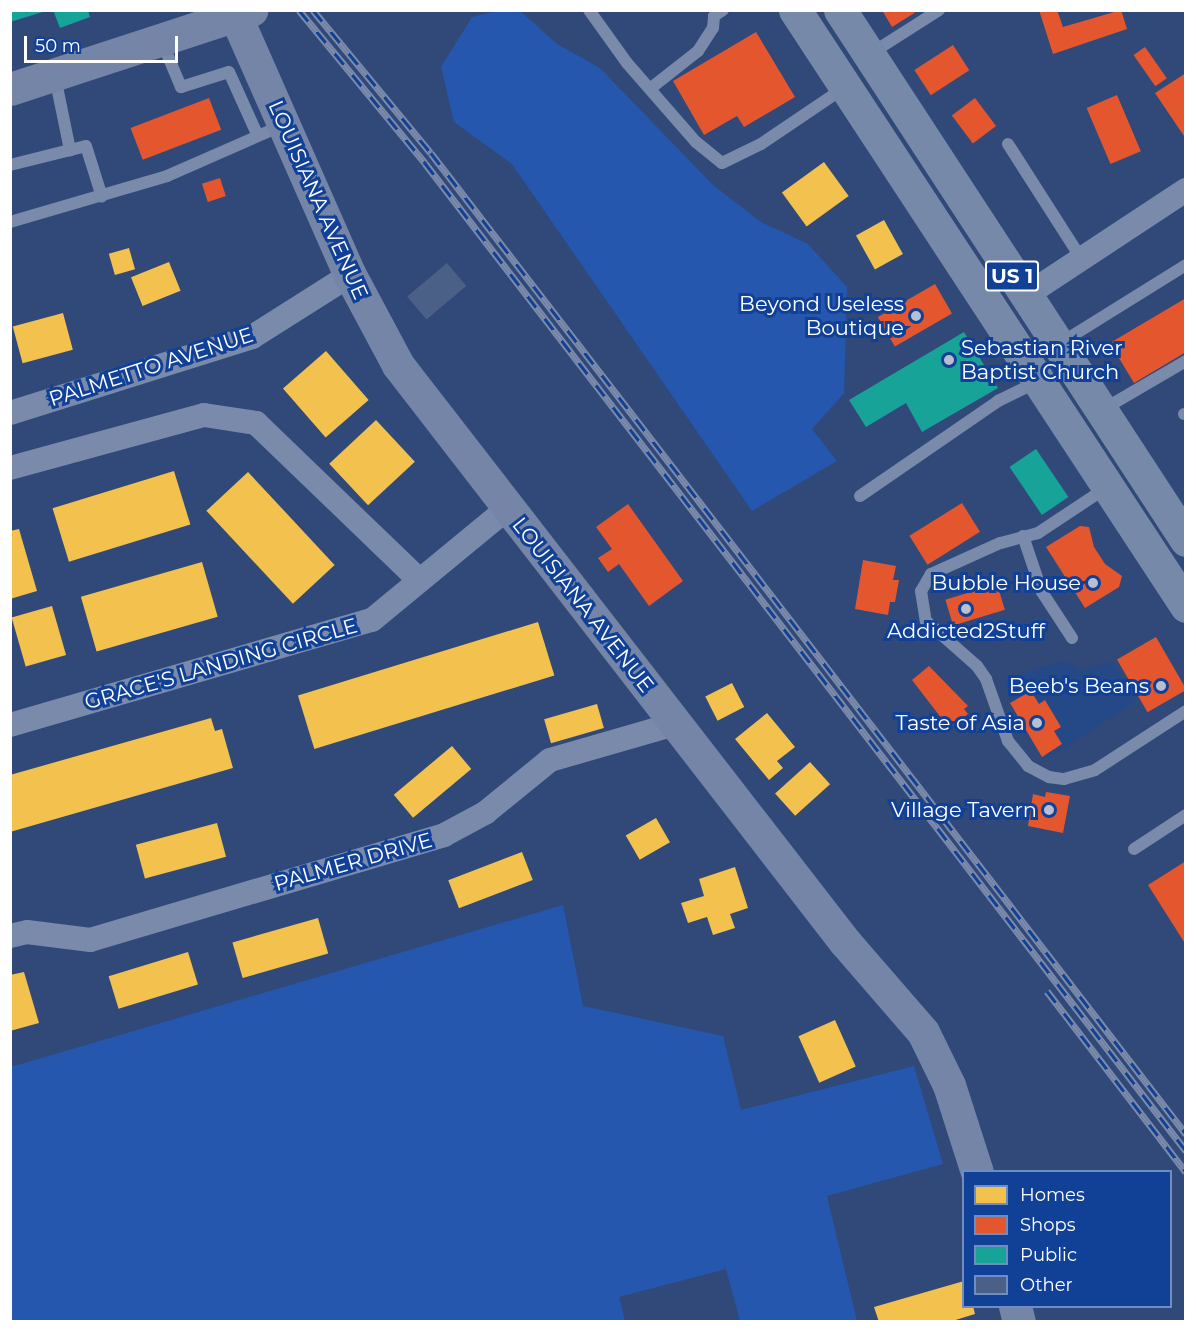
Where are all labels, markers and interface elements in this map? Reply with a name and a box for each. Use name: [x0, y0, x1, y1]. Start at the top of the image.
scale bar: [27, 24, 182, 62]
text: 50 m: [35, 35, 81, 57]
street label: LOUISIANA AVENUE: [263, 97, 373, 303]
road number: US 1: [984, 259, 1040, 293]
place label: Beyond Useless Boutique: [739, 291, 904, 341]
marker: Beyond Useless Boutique: [909, 309, 923, 323]
street label: PALMETTO AVENUE: [46, 322, 256, 412]
place label: Sebastian River Baptist Church: [961, 335, 1123, 385]
marker: Sebastian River Baptist Church: [942, 353, 956, 367]
street label: LOUISIANA AVENUE: [507, 513, 659, 697]
place label: Bubble House: [931, 570, 1081, 596]
marker: Bubble House: [1086, 576, 1100, 590]
marker: Addicted2Stuff: [959, 602, 973, 616]
street label: GRACE'S LANDING CIRCLE: [82, 613, 360, 715]
place label: Addicted2Stuff: [887, 618, 1045, 644]
place label: Beeb's Beans: [1009, 673, 1149, 699]
marker: Beeb's Beans: [1154, 679, 1168, 693]
place label: Taste of Asia: [896, 710, 1025, 736]
marker: Taste of Asia: [1030, 716, 1044, 730]
place label: Village Tavern: [891, 797, 1037, 823]
marker: Village Tavern: [1042, 803, 1056, 817]
street label: PALMER DRIVE: [271, 827, 435, 897]
legend: [962, 1170, 1172, 1308]
text: Homes: [1020, 1184, 1085, 1206]
text: Shops: [1020, 1214, 1076, 1236]
text: Public: [1020, 1244, 1077, 1266]
text: Other: [1020, 1274, 1073, 1296]

